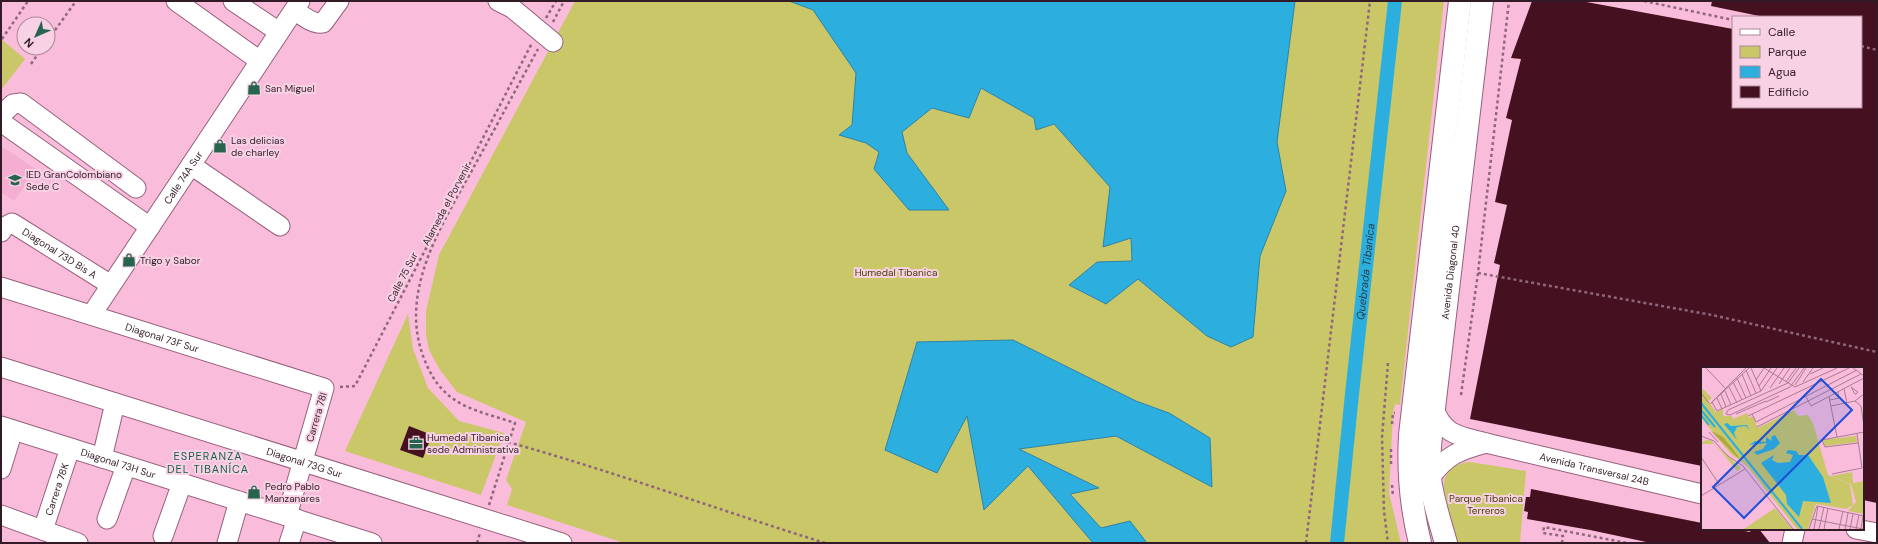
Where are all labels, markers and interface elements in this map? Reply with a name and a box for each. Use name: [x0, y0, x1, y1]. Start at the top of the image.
north arrow: [16, 16, 56, 56]
legend: [1732, 16, 1862, 108]
text: Calle: [1768, 24, 1795, 40]
text: N: [21, 35, 37, 51]
text: Parque: [1768, 44, 1807, 60]
text: Agua: [1768, 64, 1796, 80]
shop icon: San Miguel: [246, 80, 262, 96]
place label: San Miguel: [265, 82, 315, 95]
text: Edificio: [1768, 84, 1809, 100]
place label: Las delicias de charley: [231, 134, 285, 159]
shop icon: Las delicias de charley: [212, 138, 228, 154]
street label: Calle 74A Sur: [161, 149, 206, 207]
street label: Alameda el Porvenir: [419, 161, 474, 248]
place label: IED GranColombiano Sede C: [26, 168, 122, 193]
school or university icon: IED GranColombiano Sede C: [7, 172, 23, 188]
water label: Quebrada Tibaníca: [1353, 222, 1378, 321]
street label: Avenida Diagonal 40: [1439, 224, 1463, 320]
street label: Diagonal 73D Bis A: [20, 225, 99, 282]
street label: Calle 75 Sur: [384, 250, 421, 304]
shop icon: Trigo y Sabor: [121, 252, 137, 268]
place label: Trigo y Sabor: [140, 254, 201, 267]
park label: Humedal Tibanica: [855, 266, 937, 279]
street label: Diagonal 73F Sur: [124, 320, 201, 356]
inset map: [1701, 367, 1864, 530]
street label: Carrera 78I: [303, 391, 330, 443]
place label: Humedal Tibanica sede Administrativa: [427, 431, 519, 456]
office icon: Humedal Tibanica sede Administrativa: [408, 435, 424, 451]
street label: Diagonal 73G Sur: [265, 445, 344, 481]
street label: Diagonal 73H Sur: [79, 446, 158, 481]
district label: ESPERANZA DEL TIBANÍCA: [167, 449, 249, 476]
street label: Avenida Transversal 24B: [1538, 450, 1650, 488]
street label: Carrera 78K: [42, 461, 72, 517]
place label: Pedro Pablo Manzanares: [265, 480, 320, 505]
shop icon: Pedro Pablo Manzanares: [246, 484, 262, 500]
park label: Parque Tibanica Terreros: [1449, 492, 1523, 517]

